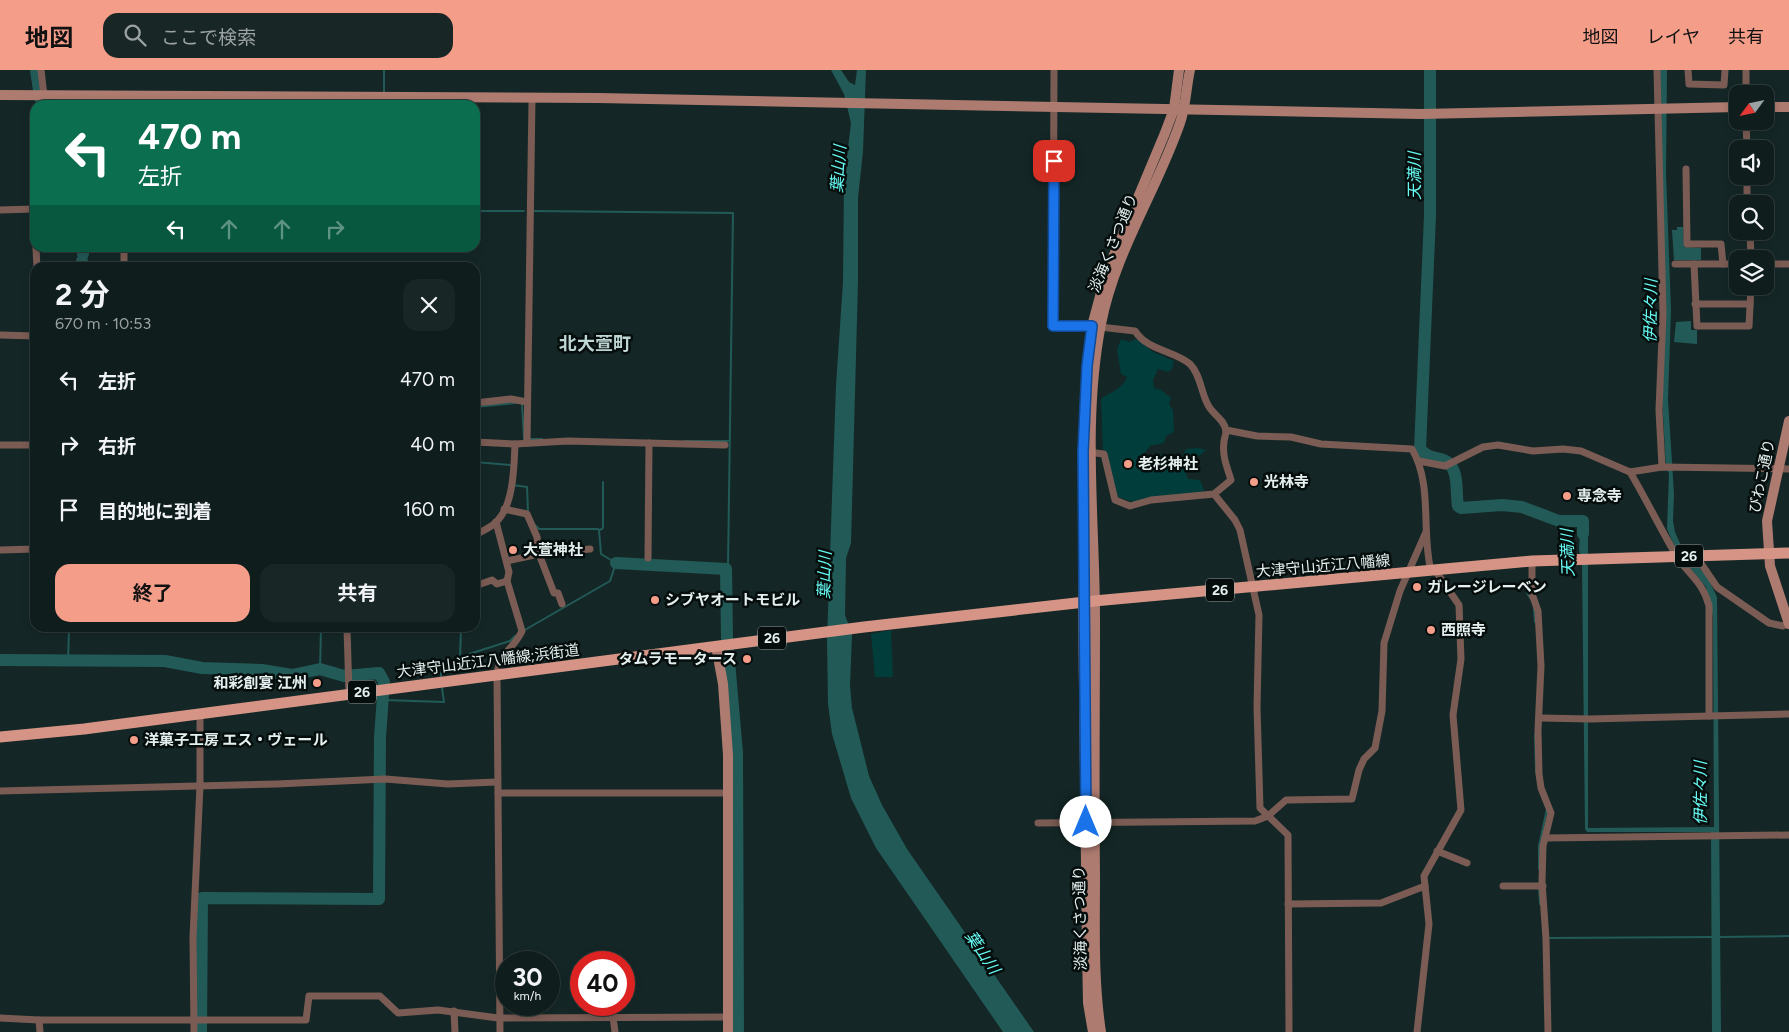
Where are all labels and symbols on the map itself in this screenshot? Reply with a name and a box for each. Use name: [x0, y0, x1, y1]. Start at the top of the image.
north arrow: [1729, 85, 1774, 130]
pin: [1033, 140, 1075, 182]
water label: 葉山川: [827, 142, 850, 194]
water label: 天満川: [1405, 150, 1424, 200]
street label: 淡海くさつ通り: [1085, 191, 1141, 295]
water label: 伊佐々川: [1640, 277, 1661, 343]
district label: 北大萱町: [559, 333, 631, 355]
street label: びわこ通り: [1745, 437, 1779, 515]
place label: 老杉神社: [1138, 455, 1198, 473]
marker: 老杉神社: [1122, 458, 1134, 470]
place label: 光林寺: [1264, 473, 1309, 491]
marker: 光林寺: [1248, 476, 1260, 488]
place label: 専念寺: [1577, 487, 1622, 505]
marker: 専念寺: [1561, 490, 1573, 502]
water label: 天満川: [1557, 527, 1578, 577]
place label: 大萱神社: [523, 541, 583, 559]
marker: 大萱神社: [507, 544, 519, 556]
road number: 26: [1675, 544, 1703, 568]
water label: 葉山川: [814, 549, 835, 599]
street label: 大津守山近江八幡線: [1255, 551, 1391, 581]
road number: 26: [1206, 578, 1234, 602]
place label: ガレージレーベン: [1427, 578, 1547, 596]
marker: ガレージレーベン: [1411, 581, 1423, 593]
place label: シブヤオートモビル: [665, 591, 800, 609]
marker: シブヤオートモビル: [649, 594, 661, 606]
place label: 西照寺: [1441, 621, 1486, 639]
marker: 西照寺: [1425, 624, 1437, 636]
road number: 26: [758, 626, 786, 650]
street label: 大津守山近江八幡線;浜街道: [396, 641, 580, 681]
place label: タムラモータース: [618, 650, 737, 668]
marker: タムラモータース: [741, 653, 753, 665]
place label: 和彩創宴 江州: [213, 674, 307, 692]
marker: 和彩創宴 江州: [311, 677, 323, 689]
road number: 26: [348, 680, 376, 704]
place label: 洋菓子工房 エス・ヴェール: [144, 731, 328, 749]
marker: 洋菓子工房 エス・ヴェール: [128, 734, 140, 746]
water label: 伊佐々川: [1691, 759, 1710, 825]
position arrow: [1059, 795, 1111, 847]
street label: 淡海くさつ通り: [1070, 865, 1090, 971]
water label: 葉山川: [961, 927, 1005, 979]
speed limit sign: 40: [570, 951, 635, 1016]

